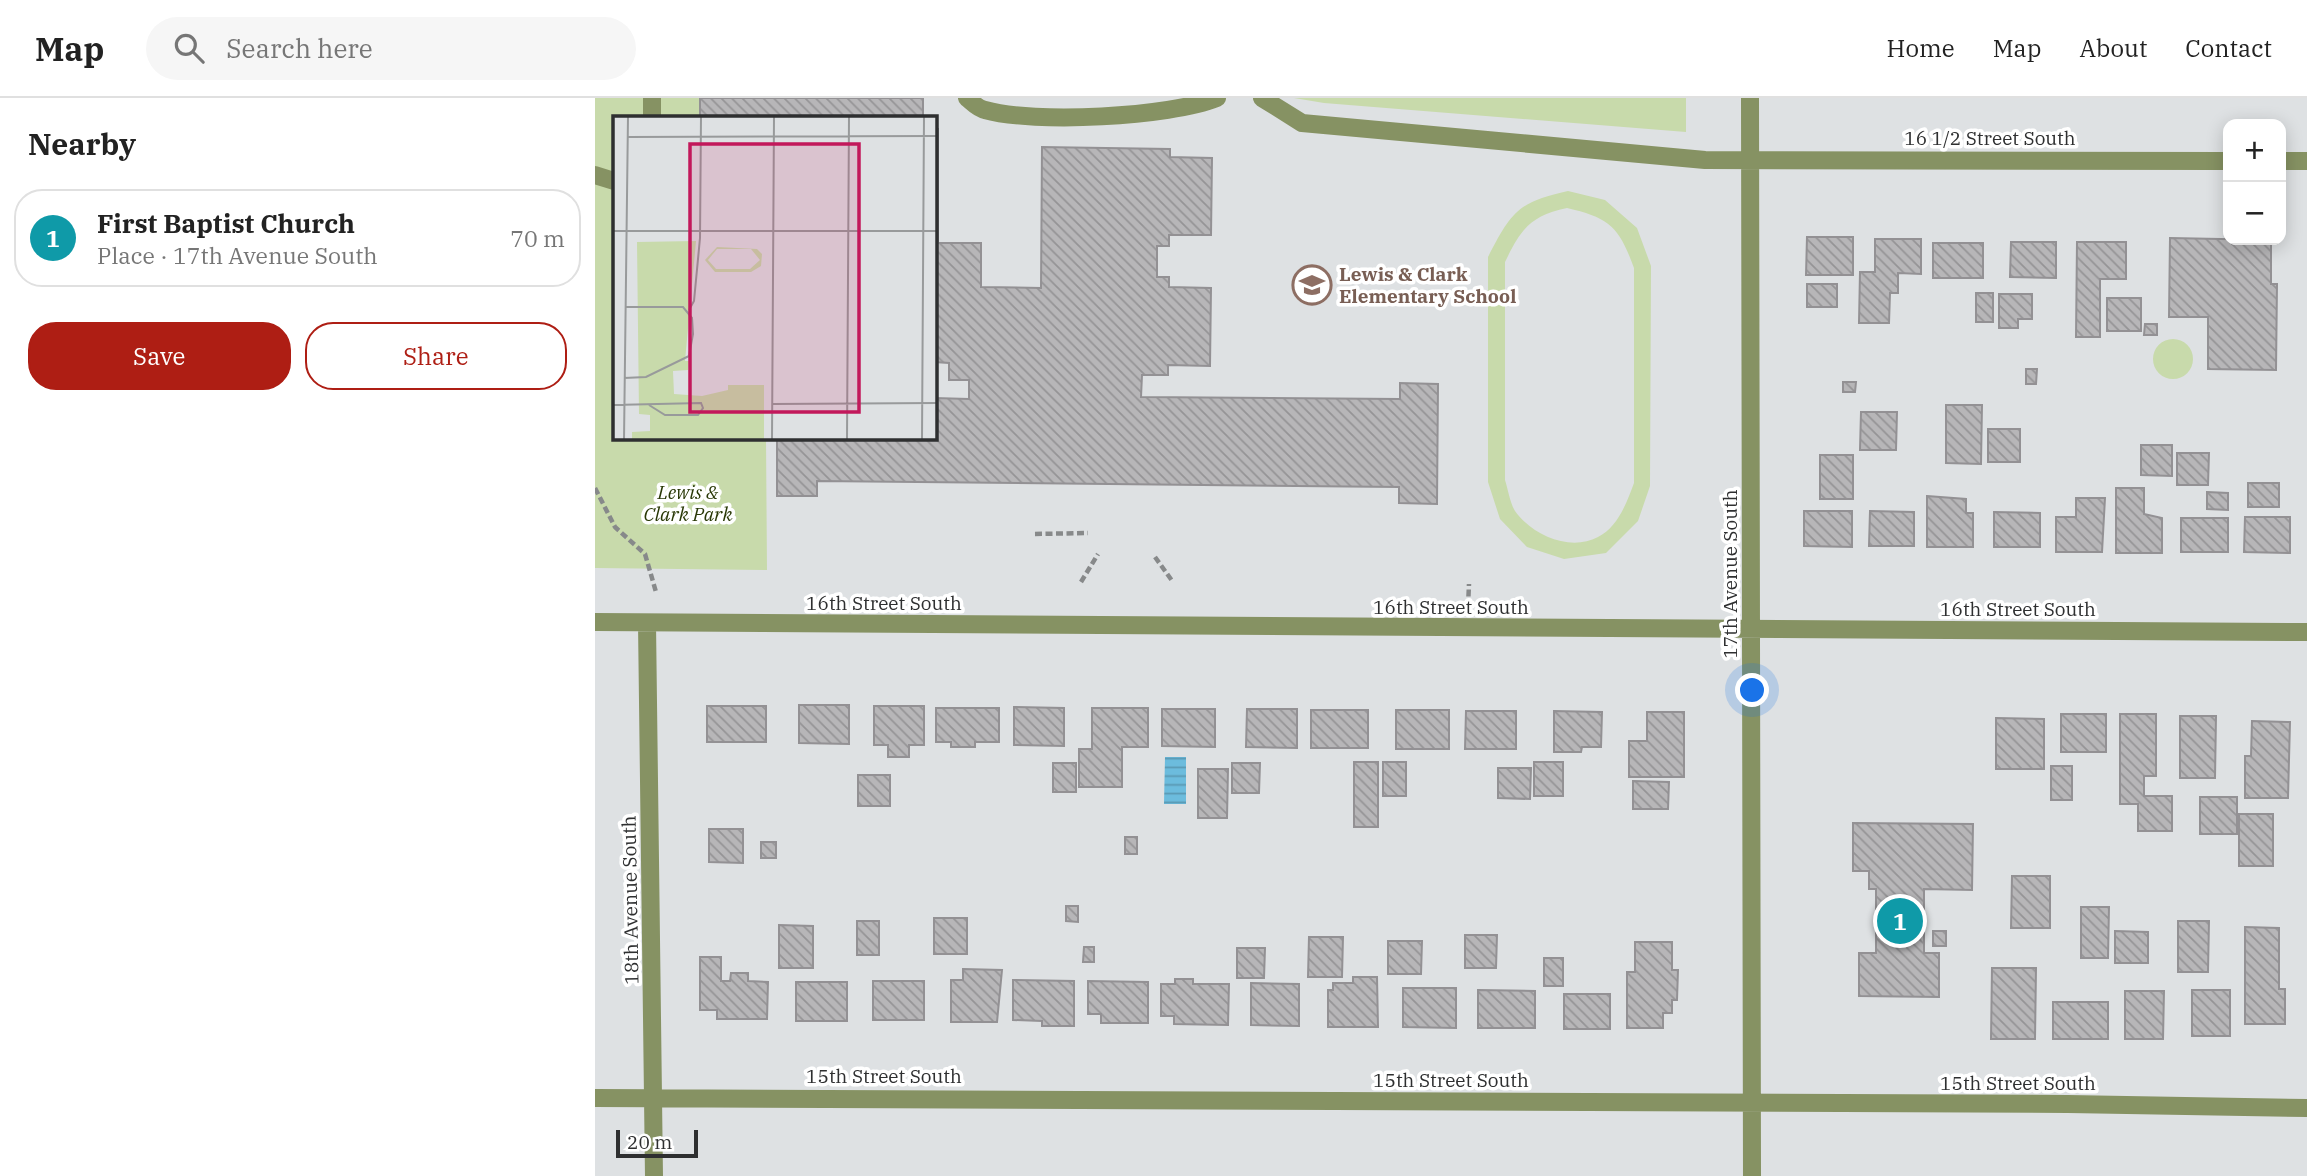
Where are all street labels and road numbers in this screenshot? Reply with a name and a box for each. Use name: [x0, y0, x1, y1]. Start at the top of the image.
street label: 16 1/2 Street South: [1904, 126, 2076, 150]
street label: 17th Avenue South: [1718, 489, 1742, 659]
street label: 16th Street South: [806, 591, 962, 615]
street label: 16th Street South: [1373, 595, 1529, 619]
street label: 16th Street South: [1940, 597, 2096, 621]
street label: 18th Avenue South: [617, 815, 643, 985]
street label: 15th Street South: [806, 1064, 962, 1088]
street label: 15th Street South: [1373, 1068, 1529, 1092]
street label: 15th Street South: [1940, 1071, 2096, 1095]

